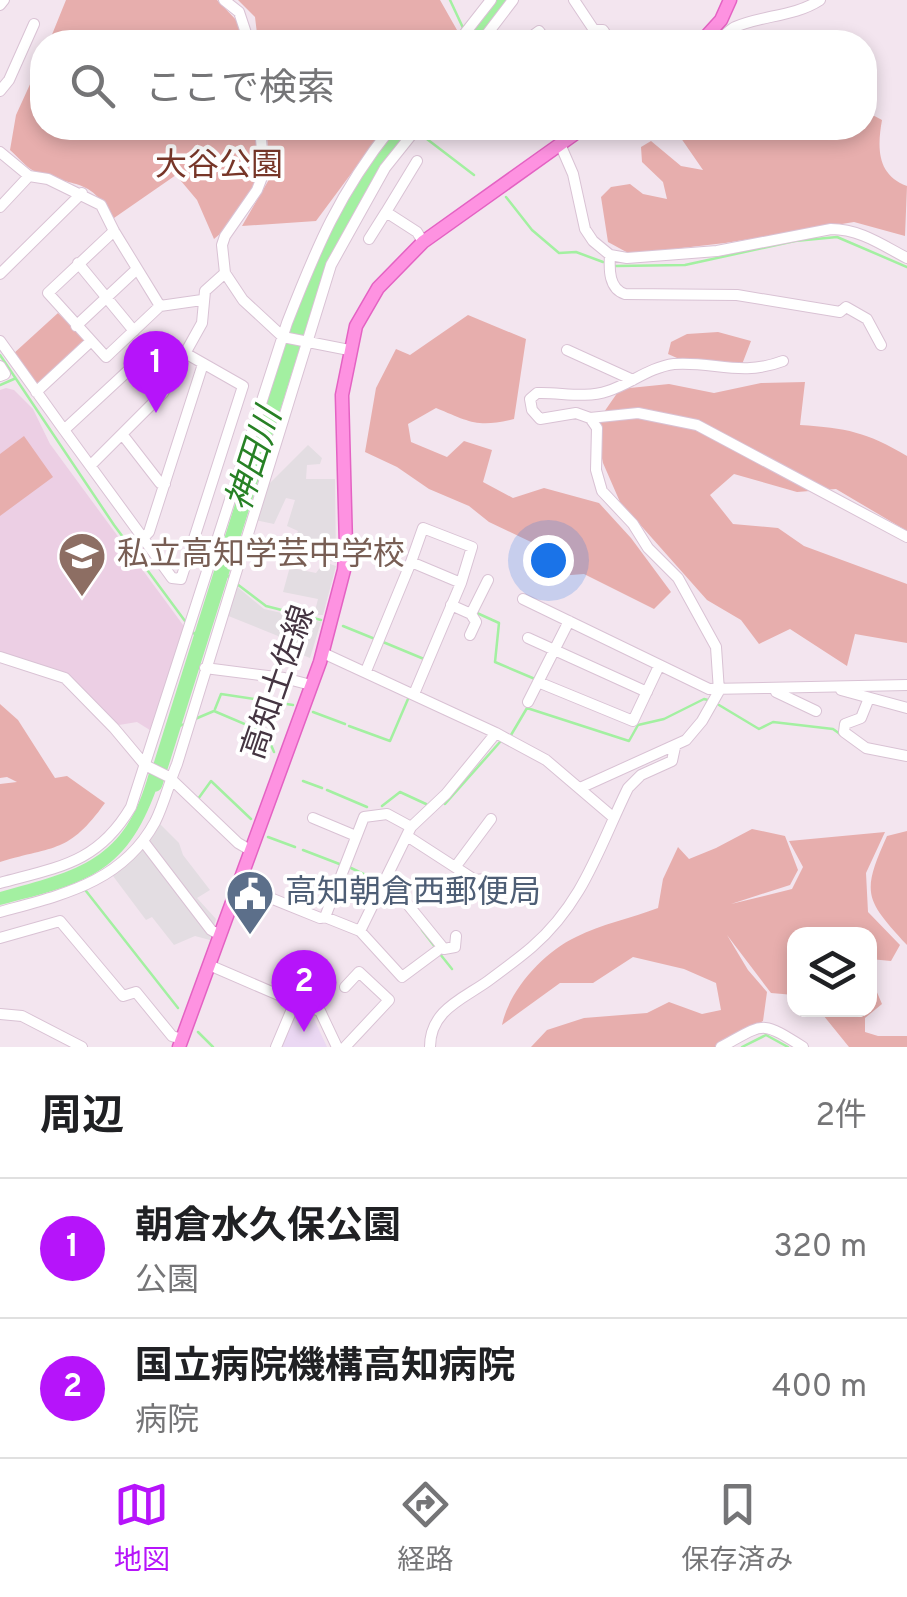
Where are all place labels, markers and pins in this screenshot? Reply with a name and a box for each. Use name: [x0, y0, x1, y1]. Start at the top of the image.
pin: 1: [124, 330, 188, 413]
school or university icon: 私立高知学芸中学校: [56, 530, 108, 598]
place label: 私立高知学芸中学校: [117, 536, 405, 576]
public building icon: 高知朝倉西郵便局: [224, 868, 276, 936]
place label: 高知朝倉西郵便局: [285, 874, 541, 914]
pin: 2: [272, 950, 336, 1032]

